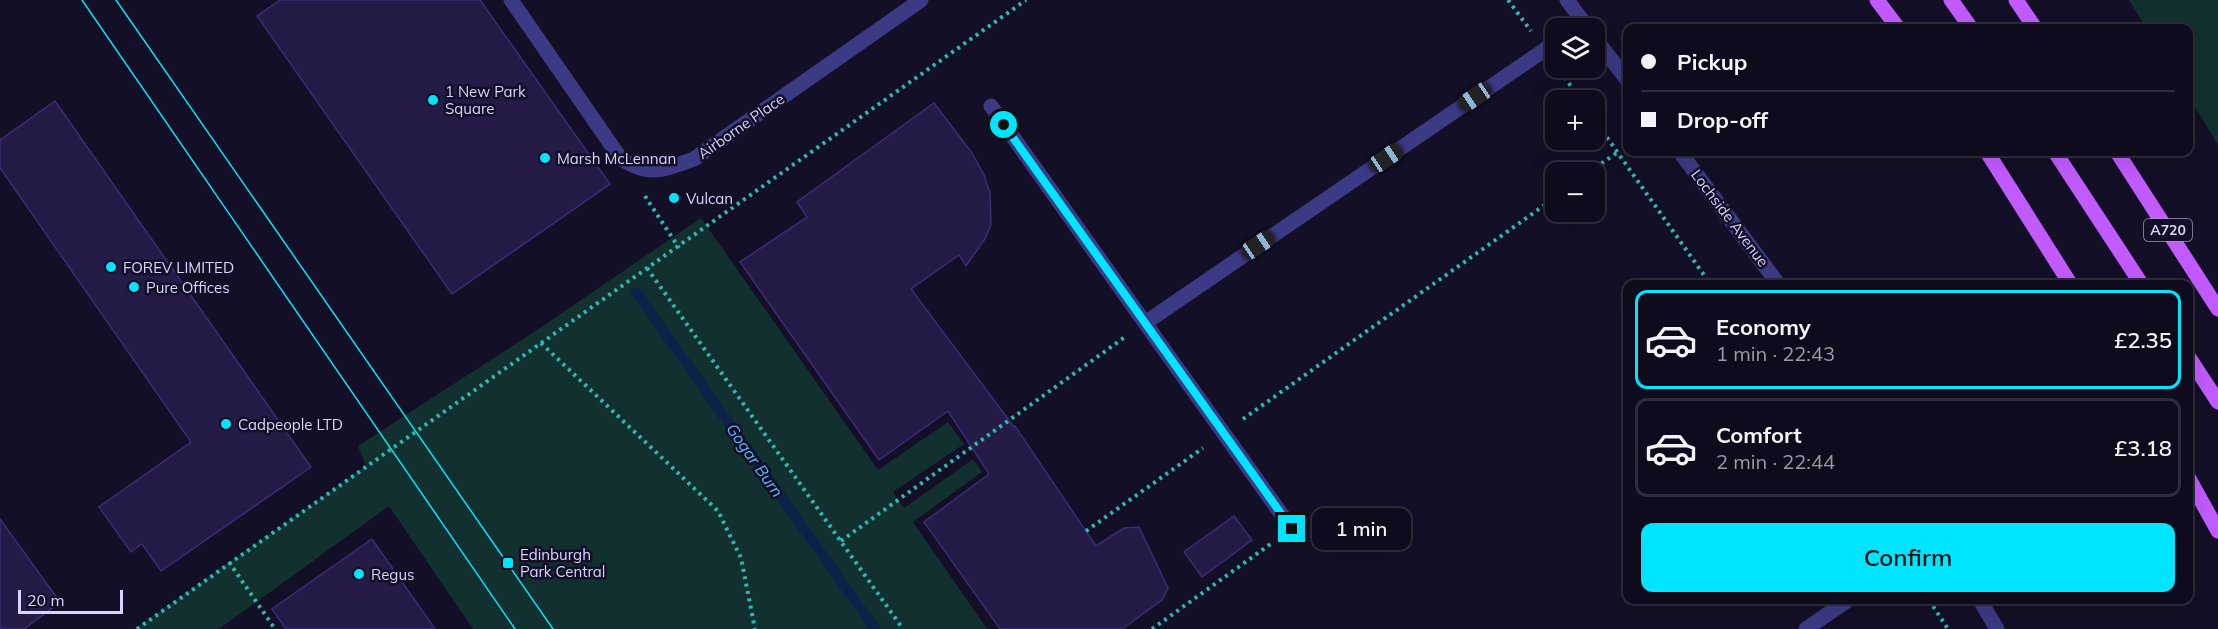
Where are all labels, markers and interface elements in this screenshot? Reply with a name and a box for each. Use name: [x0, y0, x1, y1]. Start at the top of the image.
map controls: [1545, 18, 1605, 222]
button: layers: [1545, 18, 1605, 78]
text: Pickup: [1677, 48, 1747, 76]
car: [1455, 79, 1495, 115]
place label: 1 New Park Square: [445, 82, 526, 118]
street label: Airborne Place: [694, 89, 788, 163]
button: +: [1545, 90, 1605, 150]
marker: 1 New Park Square: [426, 93, 440, 107]
text: Drop-off: [1677, 106, 1768, 134]
route start: [990, 111, 1017, 138]
car: [1366, 140, 1406, 176]
place label: Marsh McLennan: [557, 149, 676, 168]
marker: Marsh McLennan: [538, 151, 552, 165]
button: −: [1545, 162, 1605, 222]
street label: Lochside Avenue: [1687, 165, 1773, 271]
place label: Vulcan: [686, 189, 733, 208]
marker: Vulcan: [667, 191, 681, 205]
road number: A720: [2144, 219, 2192, 241]
car: [1238, 227, 1278, 263]
place label: FOREV LIMITED: [123, 258, 234, 277]
marker: FOREV LIMITED: [104, 260, 118, 274]
place label: Pure Offices: [146, 278, 230, 297]
marker: Pure Offices: [127, 280, 141, 294]
icon: car: [1644, 313, 1698, 367]
text: Economy: [1716, 313, 1811, 341]
text: £2.35: [2114, 326, 2172, 354]
text: 1 min · 22:43: [1716, 341, 1835, 366]
place label: Cadpeople LTD: [238, 415, 343, 434]
marker: Cadpeople LTD: [219, 417, 233, 431]
water label: Gogar Burn: [722, 419, 788, 501]
icon: car: [1644, 421, 1698, 475]
text: Comfort: [1716, 421, 1802, 449]
text: £3.18: [2114, 434, 2172, 462]
text: 2 min · 22:44: [1716, 449, 1835, 474]
callout: 1 min: [1313, 508, 1412, 550]
route end: [1278, 515, 1305, 542]
text: 1 min: [1336, 516, 1387, 541]
button: Confirm: [1641, 523, 2175, 592]
place label: Edinburgh Park Central: [520, 545, 605, 581]
marker: Edinburgh Park Central: [501, 556, 515, 570]
place label: Regus: [371, 565, 415, 584]
marker: Regus: [352, 567, 366, 581]
scale bar: [18, 587, 123, 614]
text: 20 m: [27, 590, 64, 610]

